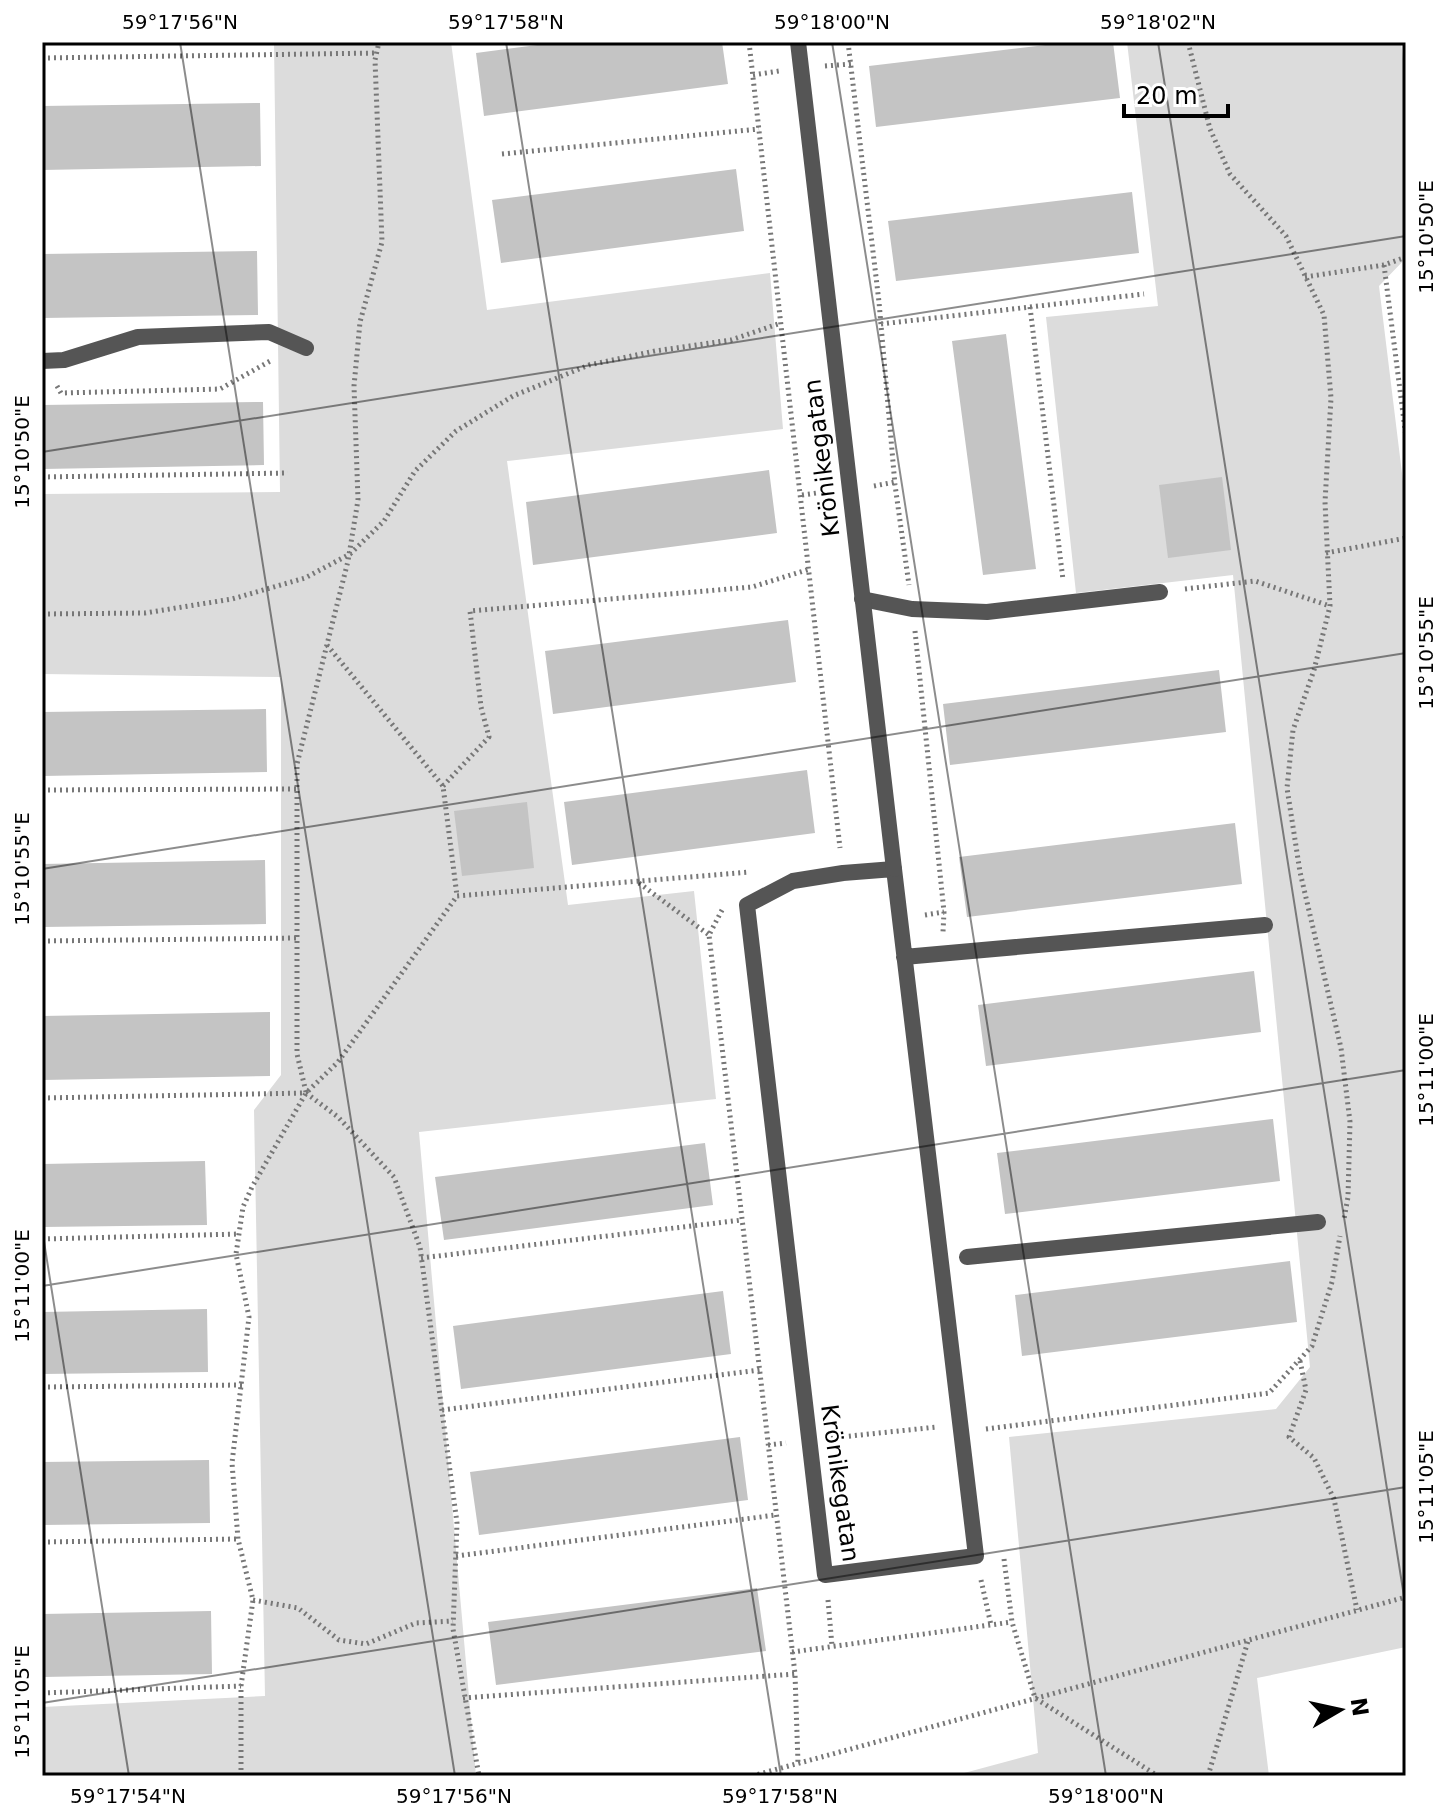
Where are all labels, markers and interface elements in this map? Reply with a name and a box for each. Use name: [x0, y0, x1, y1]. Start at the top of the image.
text: 59°17'56"N: [122, 10, 238, 34]
text: 59°17'58"N: [448, 10, 564, 34]
text: 59°18'00"N: [774, 10, 890, 34]
text: 59°18'02"N: [1100, 10, 1216, 34]
scale bar: [1124, 68, 1228, 118]
text: 20 m: [1136, 82, 1198, 110]
text: 15°10'50"E: [1414, 180, 1438, 294]
street label: Krönikegatan: [798, 378, 846, 538]
text: 15°10'50"E: [10, 395, 34, 509]
text: 15°10'55"E: [1414, 596, 1438, 710]
text: 15°10'55"E: [10, 812, 34, 926]
text: 15°11'00"E: [1414, 1013, 1438, 1127]
text: 15°11'00"E: [10, 1229, 34, 1343]
street label: Krönikegatan: [815, 1402, 865, 1564]
text: 15°11'05"E: [1414, 1430, 1438, 1544]
text: 15°11'05"E: [10, 1645, 34, 1759]
north arrow: [1300, 1670, 1380, 1750]
text: N: [1345, 1696, 1373, 1718]
text: 59°17'54"N: [70, 1784, 186, 1808]
text: 59°17'56"N: [396, 1784, 512, 1808]
text: 59°17'58"N: [722, 1784, 838, 1808]
text: 59°18'00"N: [1048, 1784, 1164, 1808]

